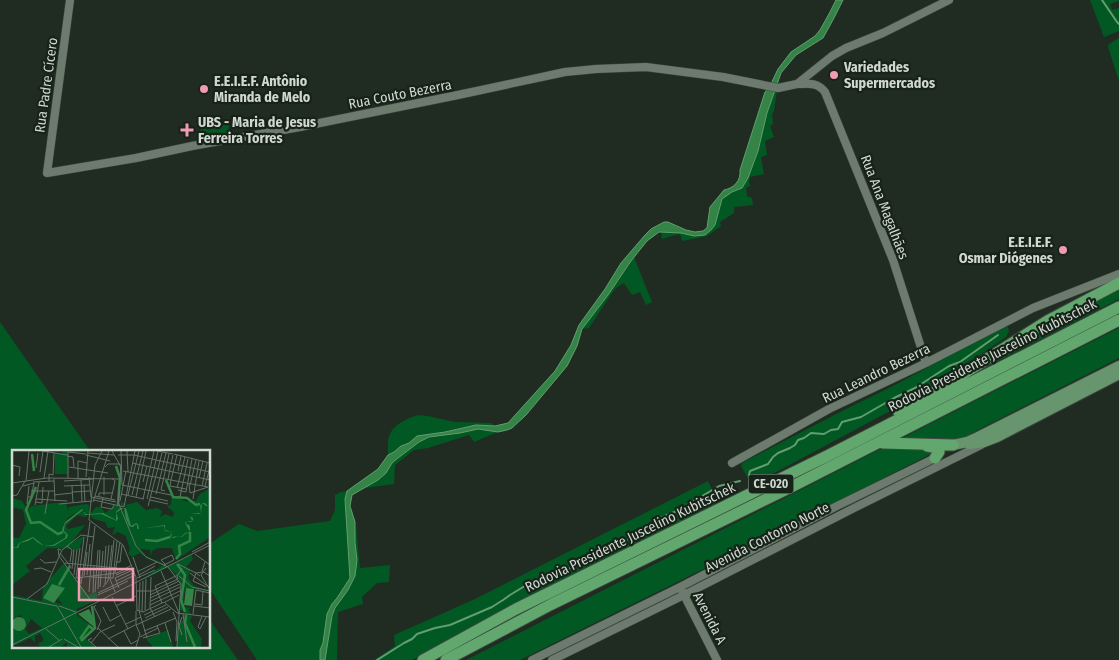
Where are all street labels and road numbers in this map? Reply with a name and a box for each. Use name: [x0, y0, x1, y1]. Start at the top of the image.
street label: Rua Padre Cícero: [31, 36, 62, 134]
street label: Rua Couto Bezerra: [347, 76, 453, 113]
street label: Rua Ana Magalhães: [857, 153, 912, 262]
street label: Rodovia Presidente Juscelino Kubitschek: [885, 295, 1100, 416]
street label: Rua Leandro Bezerra: [820, 340, 933, 407]
road number: CE-020: [748, 474, 794, 494]
street label: Rodovia Presidente Juscelino Kubitschek: [522, 479, 739, 596]
street label: Avenida Contorno Norte: [702, 499, 832, 576]
street label: Avenida A: [689, 589, 730, 648]

